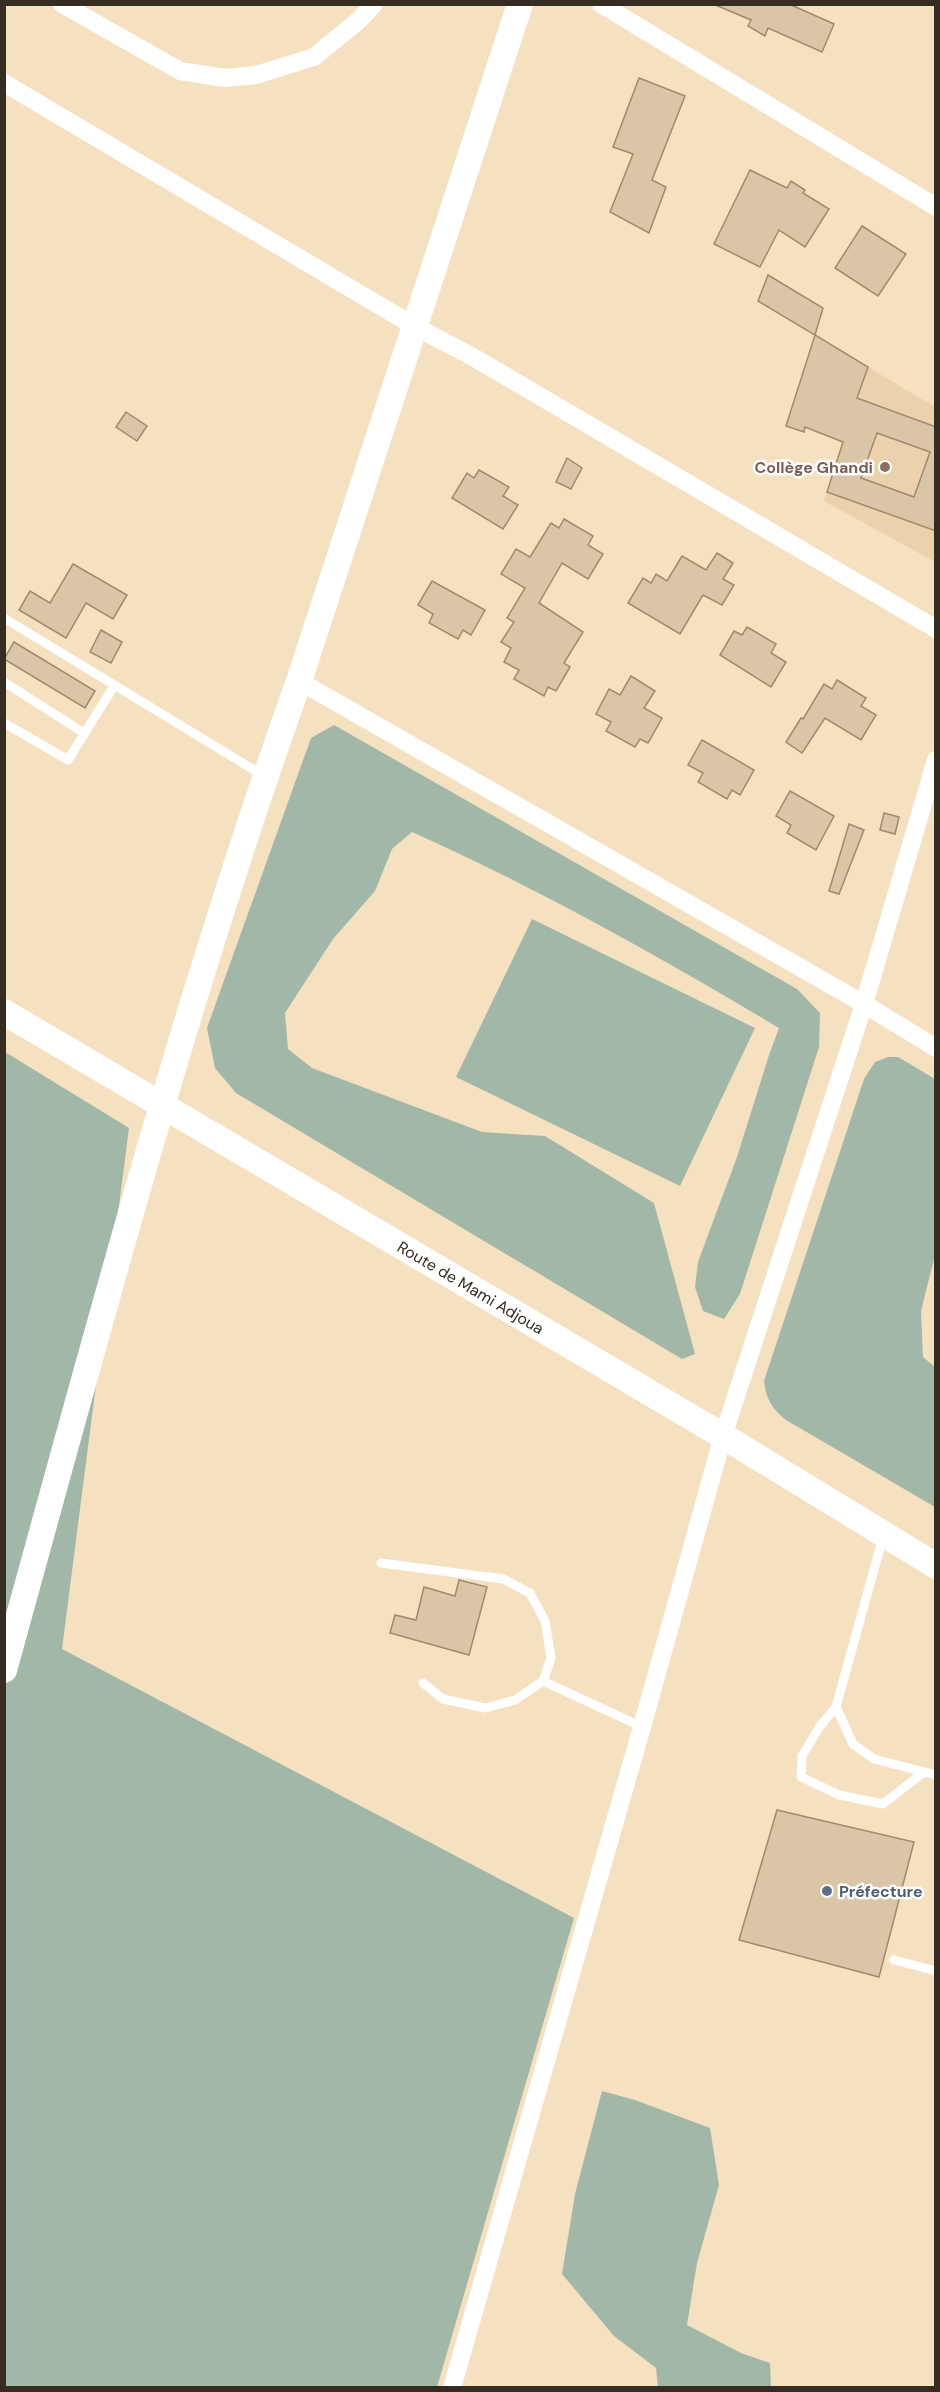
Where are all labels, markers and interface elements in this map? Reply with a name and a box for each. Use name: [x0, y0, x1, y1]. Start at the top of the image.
place label: Collège Ghandi: [754, 457, 873, 478]
marker: Collège Ghandi: [878, 460, 892, 474]
street label: Route de Mami Adjoua: [394, 1236, 548, 1339]
place label: Préfecture: [839, 1881, 923, 1902]
marker: Préfecture: [820, 1884, 834, 1898]

